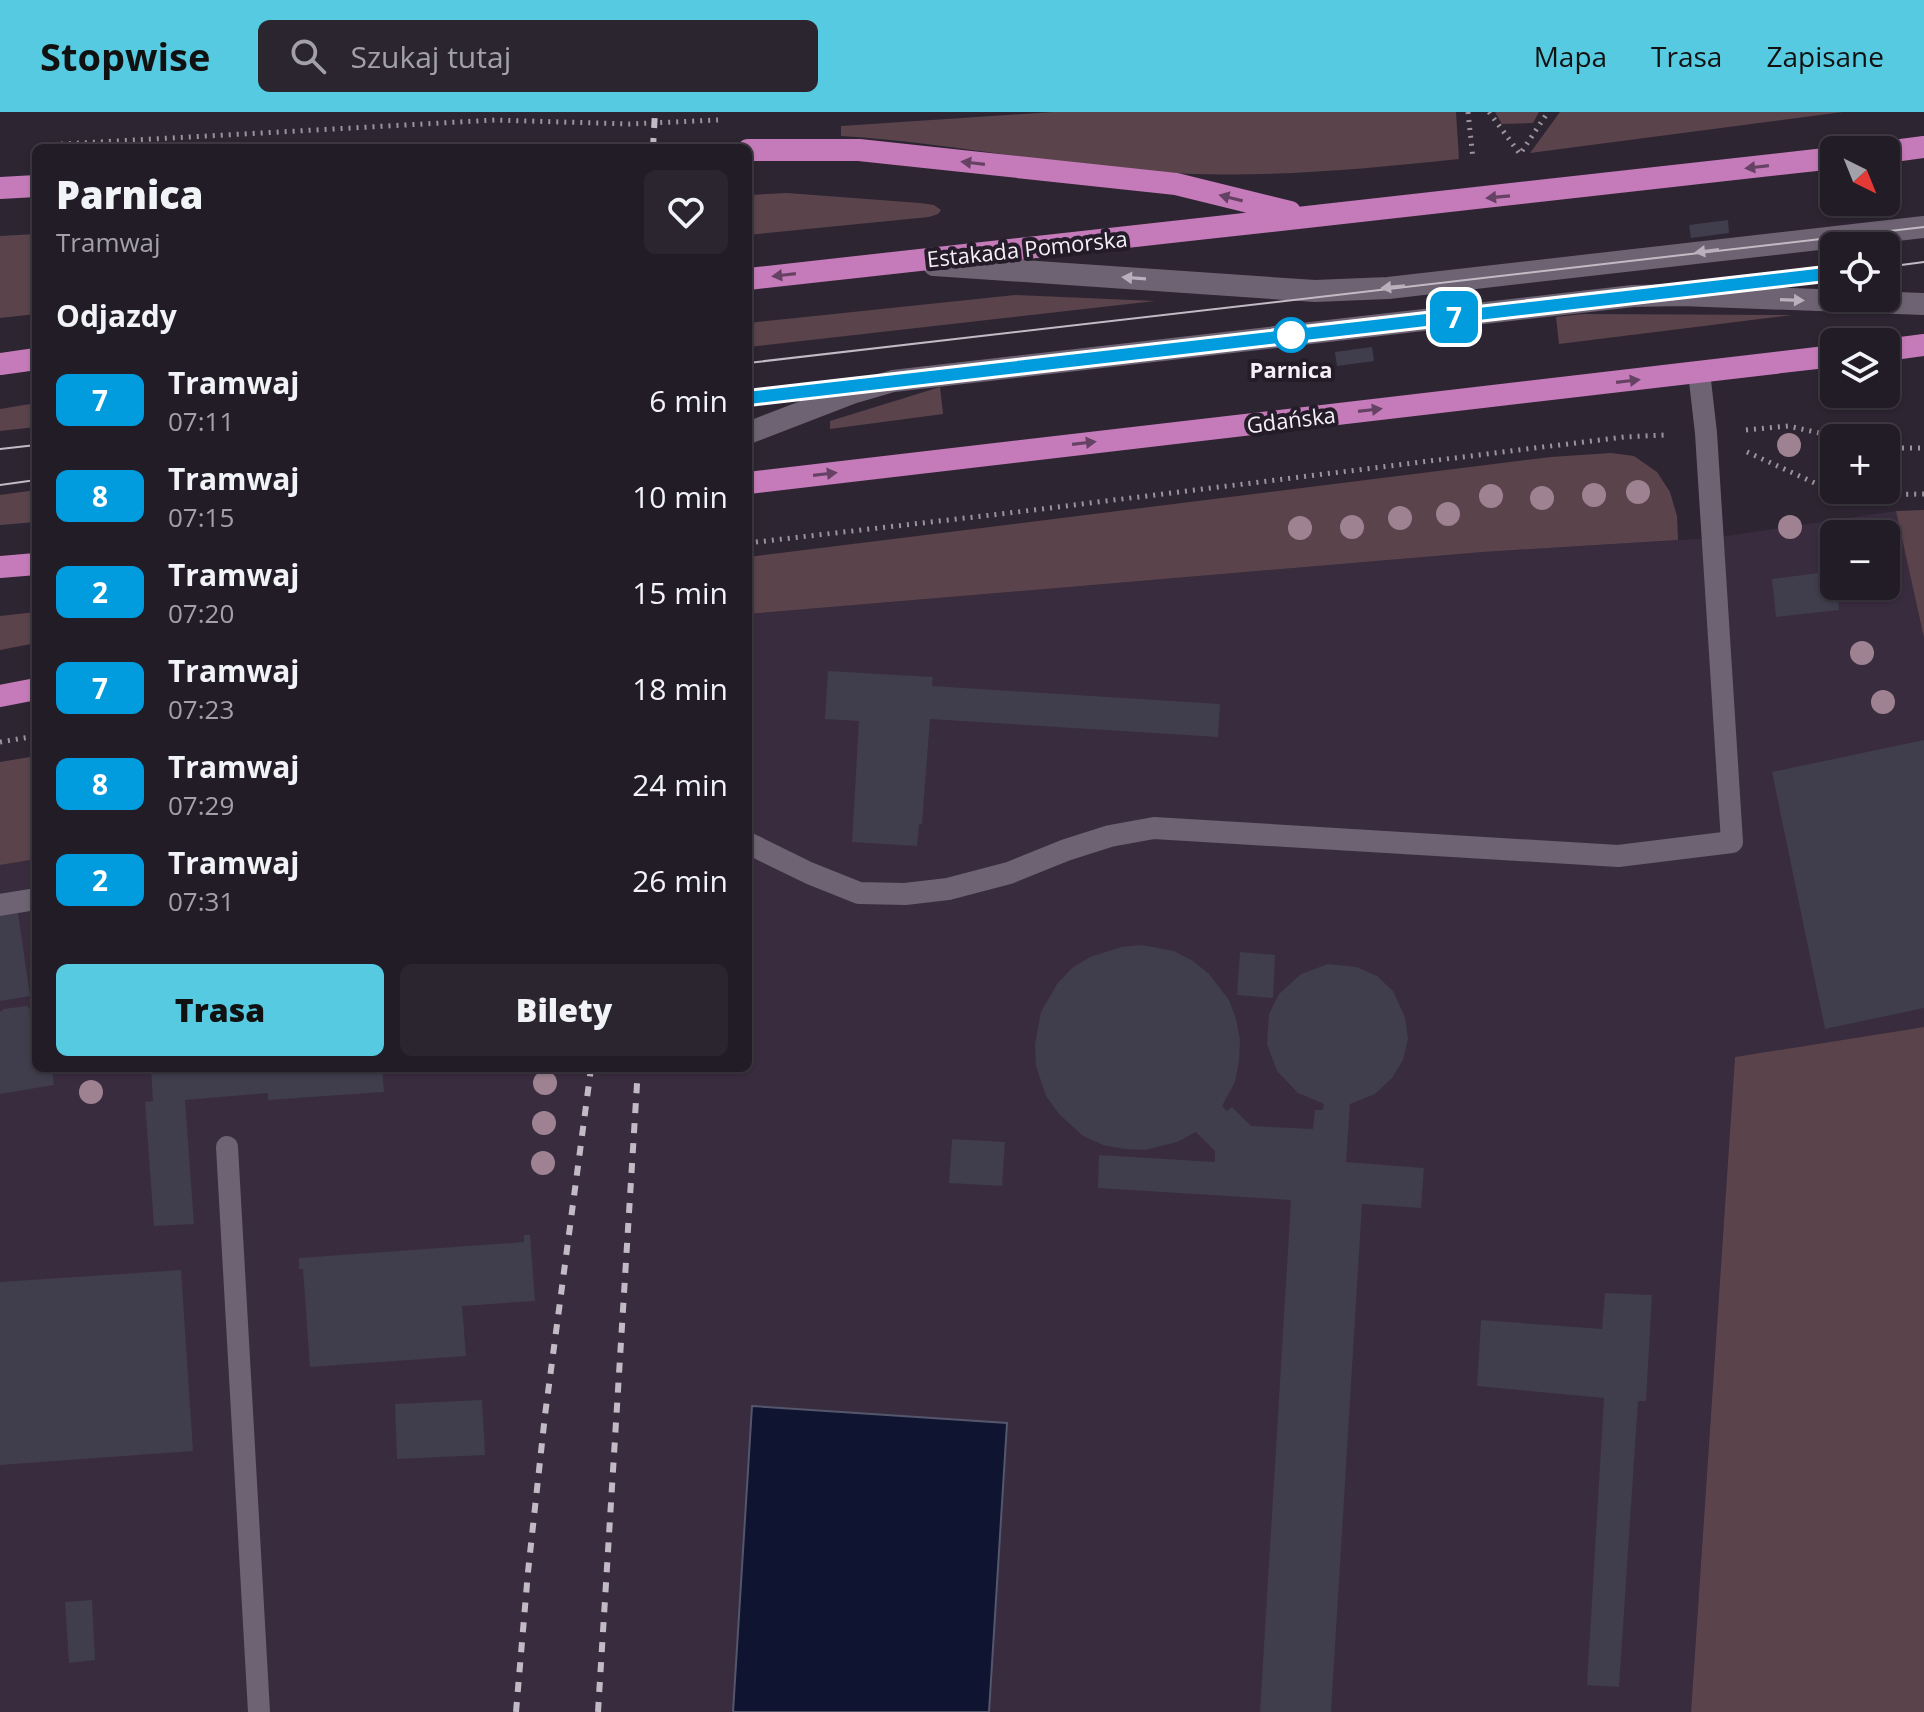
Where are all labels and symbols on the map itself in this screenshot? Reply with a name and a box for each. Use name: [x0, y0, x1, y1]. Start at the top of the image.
north arrow: [1820, 136, 1900, 216]
one-way arrow: [961, 156, 986, 169]
one-way arrow: [1744, 161, 1769, 174]
one-way arrow: [1485, 190, 1510, 203]
one-way arrow: [1218, 191, 1243, 203]
street label: Estakada Pomorska: [925, 223, 1129, 273]
one-way arrow: [1694, 245, 1719, 258]
one-way arrow: [771, 269, 796, 282]
one-way arrow: [1121, 271, 1146, 284]
one-way arrow: [1381, 281, 1406, 294]
line badge: 7: [1428, 291, 1480, 343]
one-way arrow: [1780, 293, 1805, 306]
marker: Parnica: [1274, 318, 1308, 352]
place label: Parnica: [1250, 354, 1332, 384]
one-way arrow: [1616, 374, 1641, 387]
street label: Gdańska: [1245, 399, 1337, 439]
one-way arrow: [1358, 403, 1383, 416]
one-way arrow: [1072, 437, 1097, 450]
one-way arrow: [813, 467, 838, 480]

